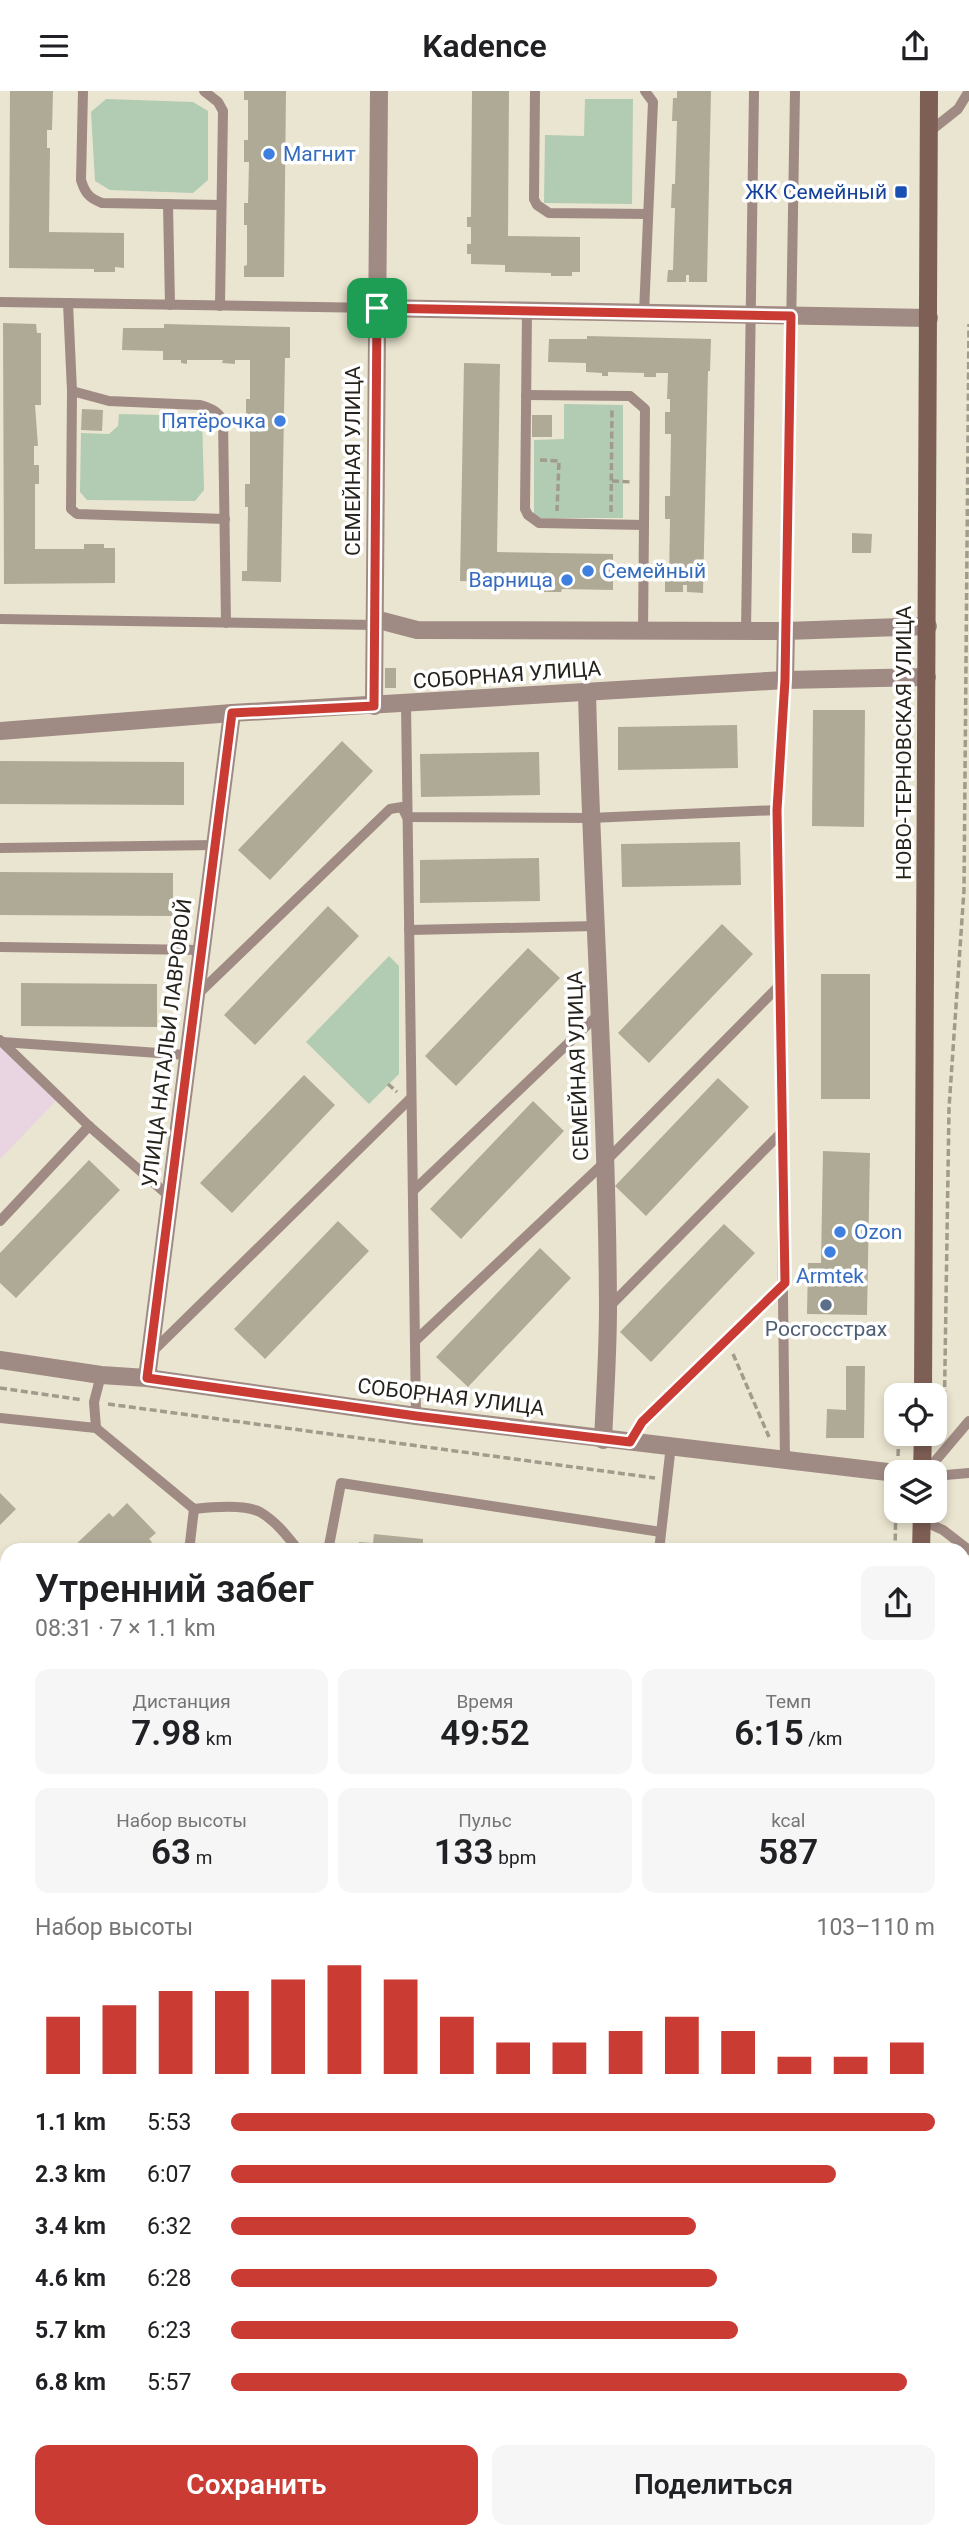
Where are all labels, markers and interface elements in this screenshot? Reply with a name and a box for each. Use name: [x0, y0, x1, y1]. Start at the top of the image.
icon: menu: [35, 27, 73, 65]
text: Kadence: [422, 27, 547, 65]
icon: share: [896, 27, 934, 65]
place label: Магнит: [283, 142, 356, 166]
marker: Магнит: [261, 146, 277, 162]
place label: ЖК Семейный: [745, 180, 887, 204]
marker: ЖК Семейный: [893, 184, 909, 200]
pin: [347, 278, 407, 338]
icon: arrive: [358, 289, 396, 327]
street label: СЕМЕЙНАЯ УЛИЦА: [341, 366, 365, 556]
place label: Пятёрочка: [161, 409, 266, 433]
marker: Пятёрочка: [272, 413, 288, 429]
place label: Семейный: [602, 559, 706, 583]
marker: Семейный: [580, 563, 596, 579]
place label: Варница: [469, 568, 553, 592]
marker: Варница: [559, 572, 575, 588]
street label: НОВО-ТЕРНОВСКАЯ УЛИЦА: [892, 606, 916, 880]
street label: СОБОРНАЯ УЛИЦА: [412, 656, 602, 694]
street label: УЛИЦА НАТАЛЬИ ЛАВРОВОЙ: [137, 897, 197, 1189]
street label: СЕМЕЙНАЯ УЛИЦА: [563, 970, 593, 1161]
place label: Ozon: [854, 1220, 902, 1244]
marker: Ozon: [832, 1224, 848, 1240]
marker: Armtek: [822, 1244, 838, 1260]
place label: Armtek: [796, 1264, 864, 1288]
marker: Росгосстрах: [818, 1297, 834, 1313]
place label: Росгосстрах: [765, 1317, 887, 1341]
street label: СОБОРНАЯ УЛИЦА: [356, 1374, 546, 1420]
map controls: [884, 1383, 947, 1523]
button: locate: [884, 1383, 947, 1446]
button: layers: [884, 1460, 947, 1523]
button: share: [861, 1566, 935, 1640]
text: Утренний забег: [35, 1567, 314, 1611]
text: 08:31 · 7 × 1.1 km: [35, 1615, 216, 1642]
text: Дистанция: [133, 1690, 231, 1713]
text: Время: [456, 1690, 514, 1713]
text: Темп: [766, 1690, 811, 1713]
text: 7.98: [131, 1713, 201, 1754]
text: 49:52: [440, 1713, 530, 1754]
text: 6:15: [734, 1713, 804, 1754]
text: km: [201, 1727, 232, 1750]
text: /km: [804, 1727, 843, 1750]
text: Набор высоты: [116, 1809, 247, 1832]
text: Пульс: [458, 1809, 512, 1832]
text: kcal: [771, 1809, 806, 1832]
text: 63: [151, 1832, 191, 1873]
text: 133: [434, 1832, 494, 1873]
text: 587: [758, 1832, 818, 1873]
text: m: [191, 1846, 212, 1869]
text: bpm: [494, 1846, 536, 1869]
text: Набор высоты: [35, 1914, 193, 1941]
text: 103–110 m: [816, 1914, 935, 1941]
text: 1.1 km: [35, 2109, 106, 2136]
text: 5:53: [147, 2109, 191, 2136]
text: 2.3 km: [35, 2161, 106, 2188]
text: 6:07: [147, 2161, 191, 2188]
text: 3.4 km: [35, 2213, 106, 2240]
text: 6:32: [147, 2213, 191, 2240]
text: 4.6 km: [35, 2265, 106, 2292]
text: 6:28: [147, 2265, 191, 2292]
text: 5.7 km: [35, 2317, 106, 2344]
text: 6:23: [147, 2317, 191, 2344]
text: 6.8 km: [35, 2369, 106, 2396]
text: 5:57: [147, 2369, 191, 2396]
button: Сохранить: [35, 2445, 478, 2525]
button: Поделиться: [492, 2445, 935, 2525]

